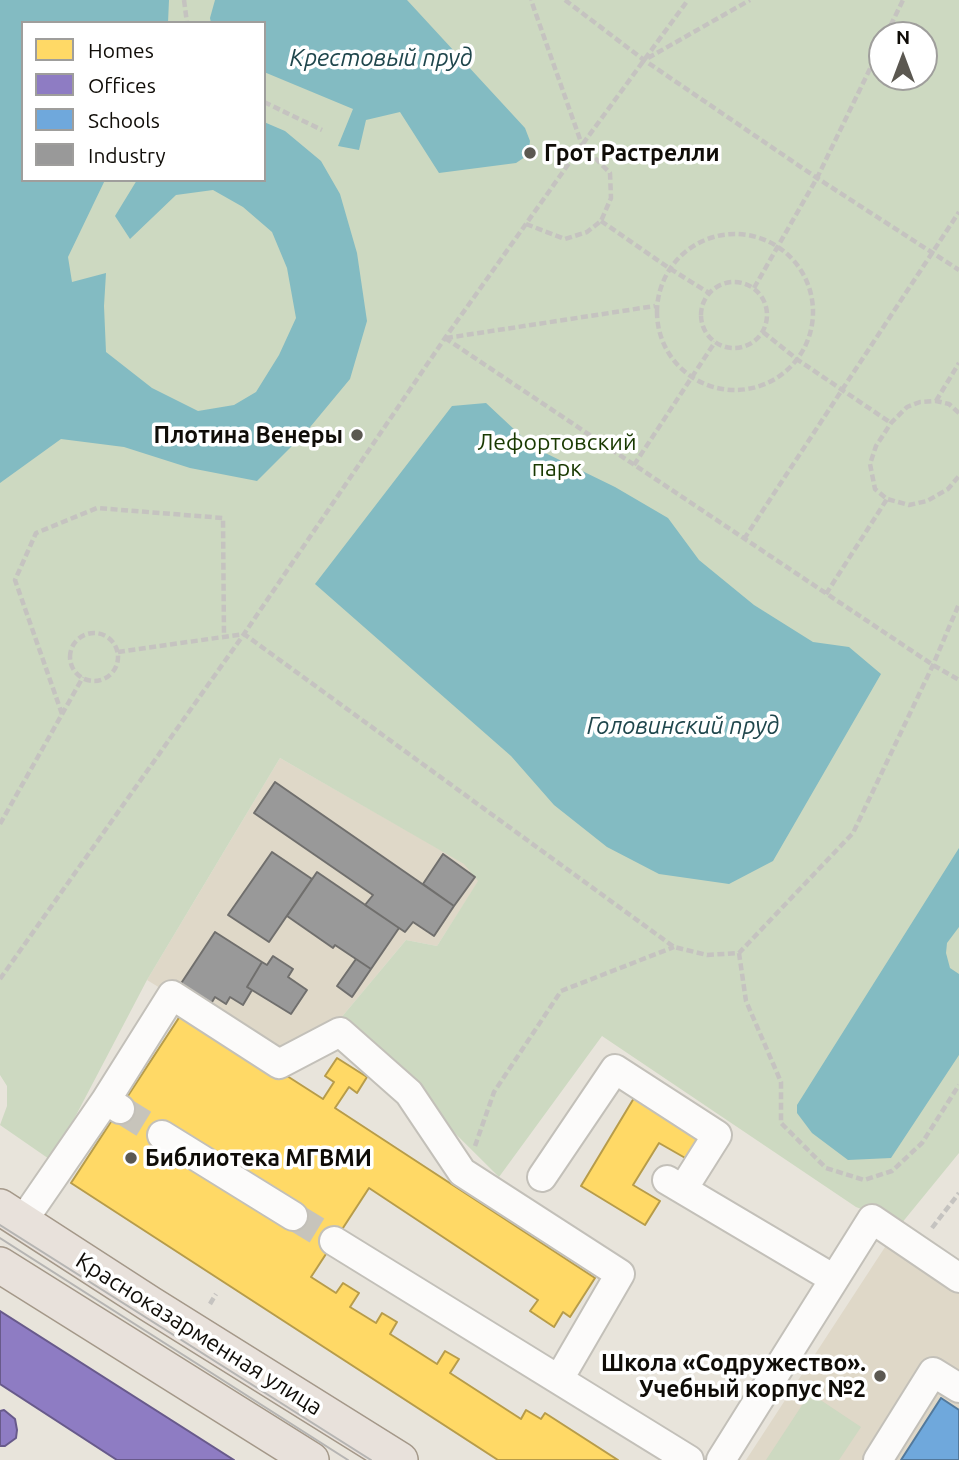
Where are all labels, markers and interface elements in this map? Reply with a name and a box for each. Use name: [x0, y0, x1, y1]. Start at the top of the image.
legend: [21, 21, 266, 182]
north arrow: [868, 21, 938, 91]
text: N: [896, 26, 910, 48]
text: Homes: [88, 38, 154, 62]
water label: Крестовый пруд: [289, 44, 473, 72]
text: Offices: [88, 73, 156, 97]
text: Schools: [88, 108, 160, 132]
place label: Грот Растрелли: [544, 139, 720, 167]
text: Industry: [88, 143, 166, 167]
marker: Грот Растрелли: [522, 145, 538, 161]
place label: Плотина Венеры: [154, 421, 343, 449]
marker: Плотина Венеры: [349, 427, 365, 443]
park label: Лефортовский парк: [477, 428, 637, 482]
water label: Головинский пруд: [587, 712, 779, 740]
place label: Библиотека МГВМИ: [145, 1144, 372, 1172]
marker: Библиотека МГВМИ: [123, 1150, 139, 1166]
street label: Красноказарменная улица: [71, 1247, 327, 1421]
place label: Школа «Содружество». Учебный корпус №2: [601, 1349, 866, 1403]
marker: Школа «Содружество». Учебный корпус №2: [872, 1368, 888, 1384]

